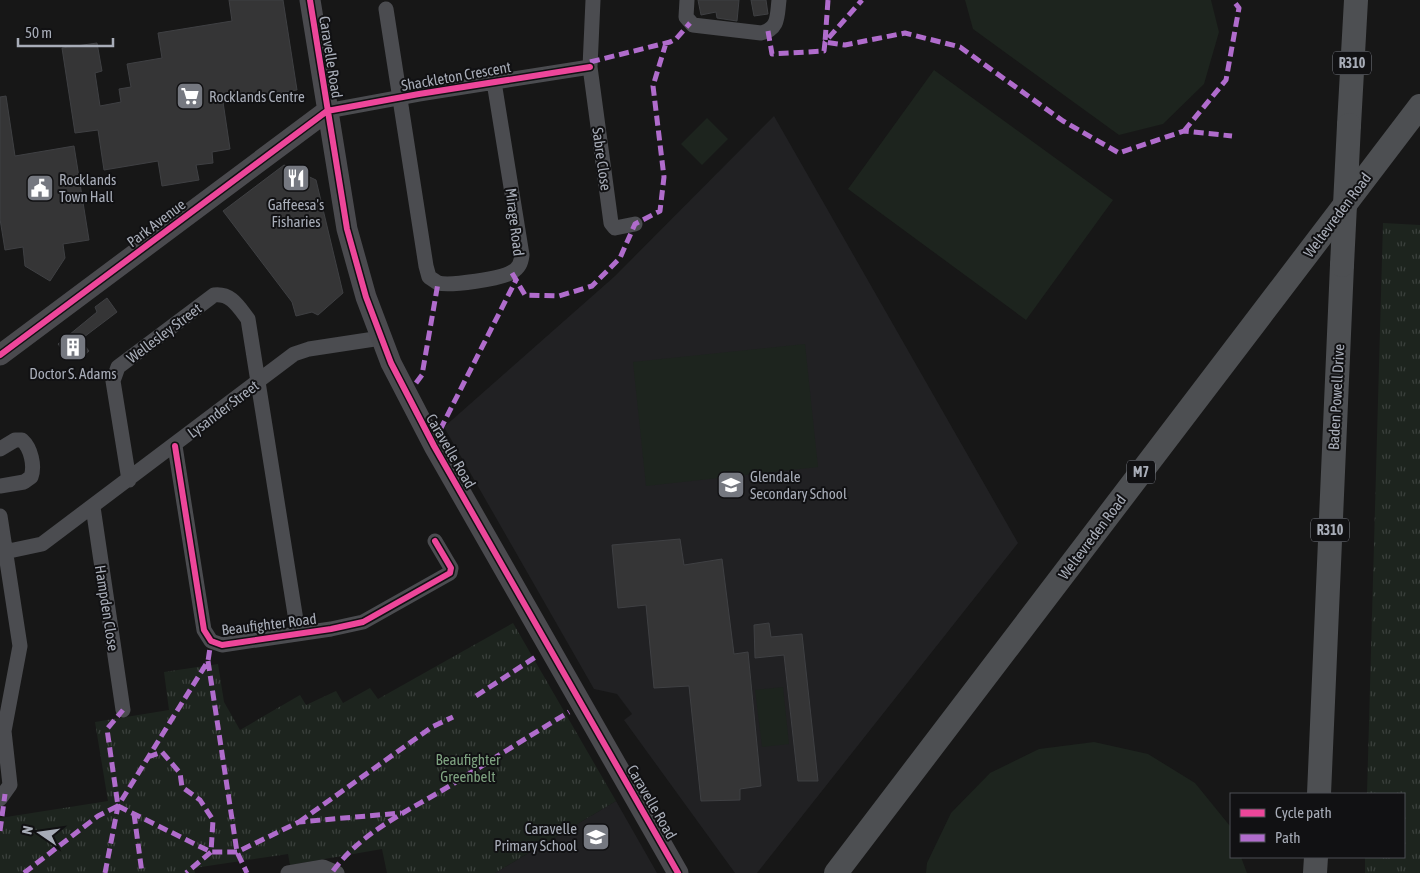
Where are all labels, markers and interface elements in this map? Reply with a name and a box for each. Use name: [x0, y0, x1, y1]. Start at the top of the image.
scale bar: [18, 15, 112, 47]
street label: Caravelle Road: [316, 15, 346, 99]
text: 50 m: [25, 24, 52, 41]
road number: R310: [1333, 52, 1371, 74]
street label: Shackleton Crescent: [400, 58, 512, 94]
supermarket icon: Rocklands Centre: [175, 81, 205, 111]
place label: Rocklands Centre: [209, 88, 305, 105]
street label: Sabre Close: [589, 126, 615, 192]
restaurant icon: Gaffeesa's Fisharies: [281, 163, 311, 193]
street label: Weltevreden Road: [1300, 169, 1374, 261]
place label: Rocklands Town Hall: [59, 171, 116, 205]
public building icon: Rocklands Town Hall: [25, 173, 55, 203]
street label: Mirage Road: [502, 187, 528, 257]
street label: Park Avenue: [123, 195, 189, 250]
place label: Gaffeesa's Fisharies: [268, 196, 324, 230]
street label: Wellesley Street: [123, 299, 205, 367]
building icon: Doctor S. Adams: [58, 332, 88, 362]
street label: Baden Powell Drive: [1325, 343, 1347, 450]
place label: Doctor S. Adams: [29, 365, 117, 382]
street label: Lysander Street: [184, 377, 262, 441]
street label: Caravelle Road: [423, 411, 479, 491]
road number: M7: [1127, 461, 1155, 484]
place label: Glendale Secondary School: [750, 468, 847, 502]
school or university icon: Glendale Secondary School: [716, 470, 746, 500]
street label: Weltevreden Road: [1055, 491, 1129, 583]
road number: R310: [1311, 518, 1349, 542]
street label: Hampden Close: [92, 564, 122, 652]
street label: Beaufighter Road: [221, 610, 317, 638]
park label: Beaufighter Greenbelt: [436, 751, 501, 785]
street label: Caravelle Road: [624, 762, 680, 842]
legend: [1230, 793, 1405, 858]
text: Cycle path: [1275, 804, 1332, 821]
north arrow: [15, 808, 65, 858]
place label: Caravelle Primary School: [494, 820, 577, 854]
school or university icon: Caravelle Primary School: [581, 822, 611, 852]
text: N: [19, 824, 36, 836]
text: Path: [1275, 829, 1301, 846]

